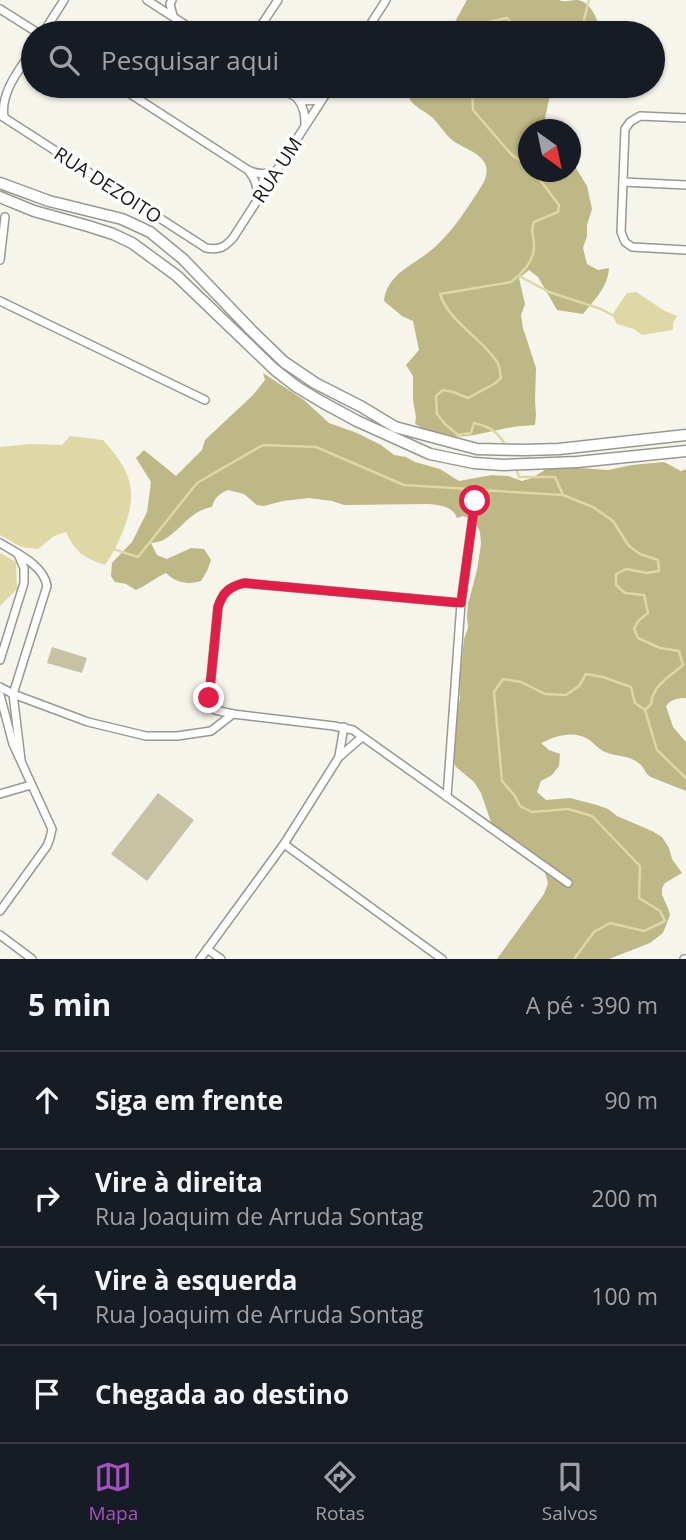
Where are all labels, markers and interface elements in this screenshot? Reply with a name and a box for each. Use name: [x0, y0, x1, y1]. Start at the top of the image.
search box: [21, 21, 665, 98]
icon: search: [45, 41, 83, 79]
text: Pesquisar aqui: [101, 42, 279, 78]
north arrow: [518, 119, 581, 182]
street label: RUA UM: [246, 132, 308, 208]
street label: RUA DEZOITO: [49, 141, 167, 229]
route start: [459, 485, 490, 516]
route end: [193, 682, 224, 713]
text: 5 min: [28, 984, 111, 1025]
text: A pé · 390 m: [526, 989, 658, 1021]
icon: ahead: [28, 1081, 66, 1119]
text: Siga em frente: [95, 1082, 283, 1118]
text: 90 m: [604, 1084, 658, 1116]
text: Vire à direita: [95, 1164, 263, 1200]
icon: right: [28, 1179, 66, 1217]
text: 200 m: [591, 1182, 658, 1214]
text: Rua Joaquim de Arruda Sontag: [95, 1200, 423, 1232]
text: Vire à esquerda: [95, 1262, 297, 1298]
icon: left: [28, 1277, 66, 1315]
text: 100 m: [591, 1280, 658, 1312]
text: Rua Joaquim de Arruda Sontag: [95, 1298, 423, 1330]
icon: arrive: [28, 1375, 66, 1413]
text: Chegada ao destino: [95, 1376, 349, 1412]
tab: Mapa: [88, 1458, 138, 1526]
tab: Rotas: [315, 1458, 365, 1526]
tab: Salvos: [542, 1458, 598, 1526]

